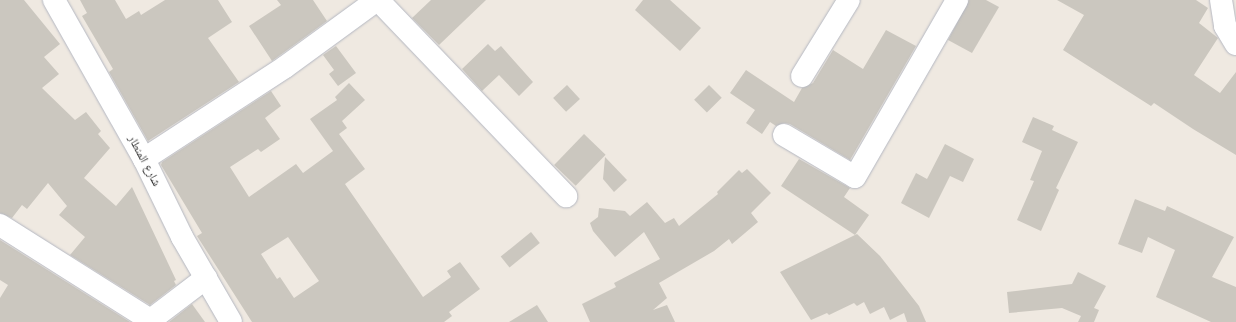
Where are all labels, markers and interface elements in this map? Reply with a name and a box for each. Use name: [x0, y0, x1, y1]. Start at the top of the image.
street label: شارع المنطار: [125, 133, 163, 189]

